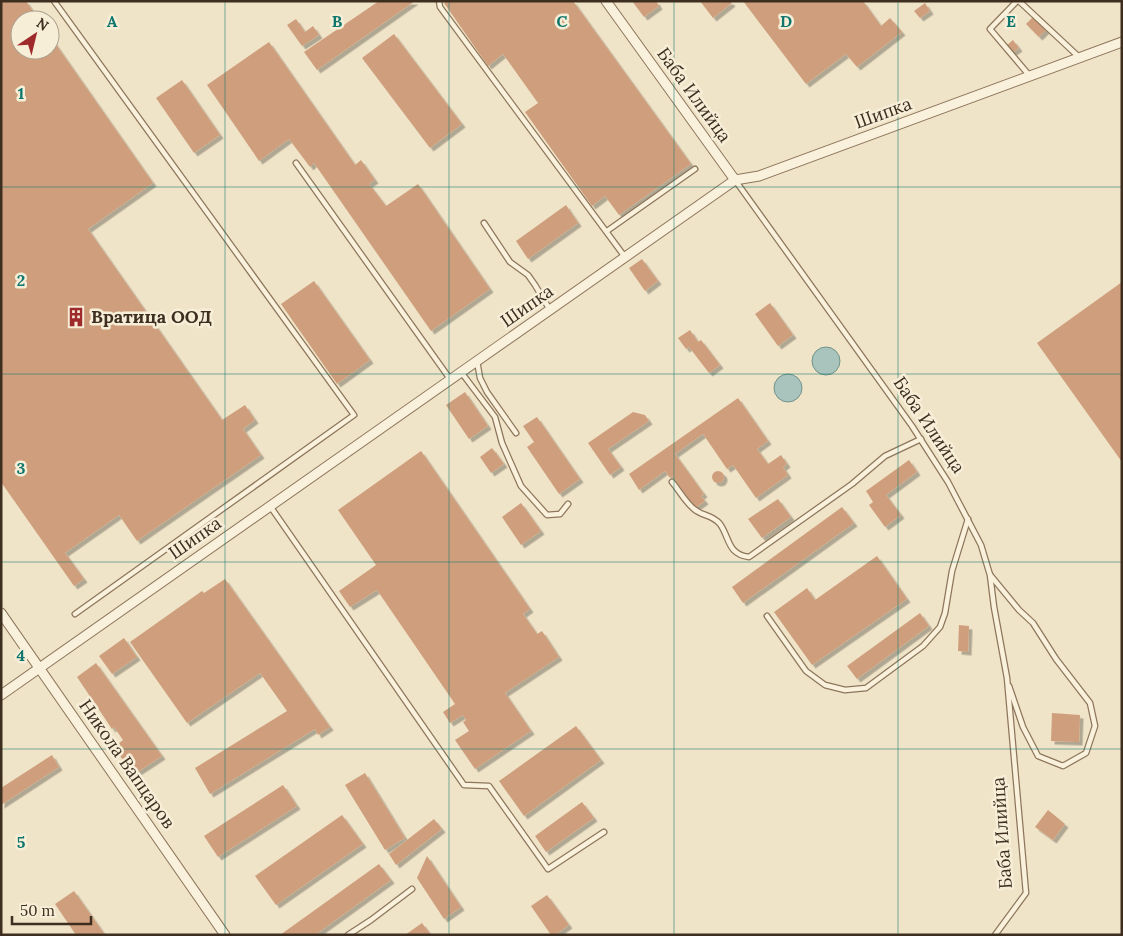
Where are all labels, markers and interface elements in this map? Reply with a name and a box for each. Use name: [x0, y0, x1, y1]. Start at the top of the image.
north arrow: [10, 10, 60, 60]
text: A: [107, 11, 118, 31]
text: B: [332, 11, 343, 31]
text: C: [556, 11, 568, 31]
text: D: [780, 11, 792, 31]
text: E: [1006, 11, 1016, 31]
text: N: [33, 14, 52, 35]
street label: Баба Илийца: [652, 43, 737, 147]
text: 1: [18, 83, 24, 103]
street label: Шипка: [851, 92, 915, 133]
text: 2: [17, 270, 25, 290]
street label: Шипка: [496, 279, 558, 332]
place label: Вратица ООД: [91, 305, 212, 328]
building icon: Вратица ООД: [65, 306, 87, 328]
street label: Баба Илийца: [889, 372, 970, 478]
text: 3: [17, 458, 26, 478]
street label: Шипка: [164, 511, 226, 564]
text: 4: [17, 645, 26, 665]
street label: Никола Вапцаров: [74, 695, 181, 833]
street label: Баба Илийца: [986, 776, 1017, 890]
text: 5: [17, 832, 26, 852]
scale bar: [12, 894, 91, 926]
text: 50 m: [20, 901, 55, 920]

